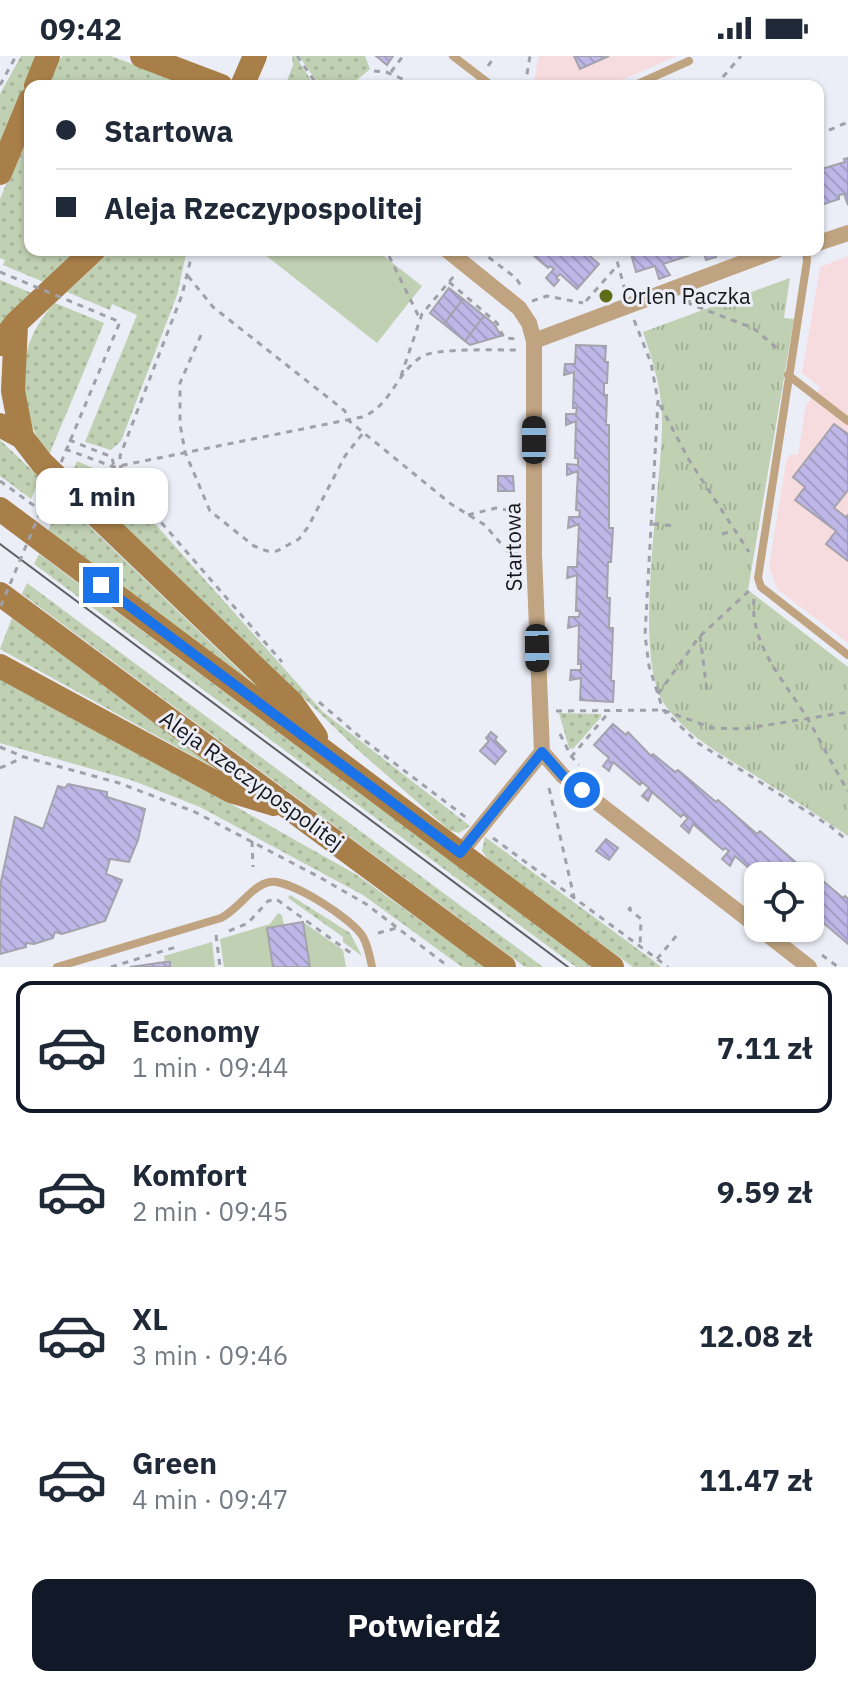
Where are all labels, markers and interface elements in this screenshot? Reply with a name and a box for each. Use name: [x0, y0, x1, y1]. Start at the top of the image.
text: 09:42: [40, 9, 122, 48]
text: Startowa: [104, 111, 233, 150]
text: Aleja Rzeczypospolitej: [104, 188, 422, 227]
place label: Orlen Paczka: [622, 281, 751, 310]
marker: Orlen Paczka: [597, 287, 615, 305]
car: [522, 416, 546, 464]
callout: 1 min: [35, 469, 167, 525]
text: 1 min: [68, 479, 136, 513]
street label: Startowa: [497, 502, 528, 592]
route end: [83, 567, 119, 603]
car: [525, 624, 549, 672]
street label: Aleja Rzeczypospolitej: [155, 703, 350, 856]
route start: [564, 772, 600, 808]
map controls: [744, 862, 824, 942]
button: locate: [744, 862, 824, 942]
icon: car: [36, 1011, 108, 1083]
text: Economy: [132, 1011, 260, 1050]
text: 7.11 zł: [717, 1028, 812, 1067]
text: 1 min · 09:44: [132, 1050, 288, 1084]
icon: car: [36, 1155, 108, 1227]
text: Komfort: [132, 1155, 247, 1194]
text: 9.59 zł: [717, 1172, 812, 1211]
text: 2 min · 09:45: [132, 1194, 288, 1228]
icon: car: [36, 1299, 108, 1371]
text: XL: [132, 1299, 168, 1338]
text: 12.08 zł: [699, 1316, 812, 1355]
text: 3 min · 09:46: [132, 1338, 288, 1372]
icon: car: [36, 1443, 108, 1515]
text: Green: [132, 1443, 217, 1482]
text: 11.47 zł: [699, 1460, 812, 1499]
text: 4 min · 09:47: [132, 1482, 288, 1516]
button: Potwierdź: [32, 1579, 816, 1671]

